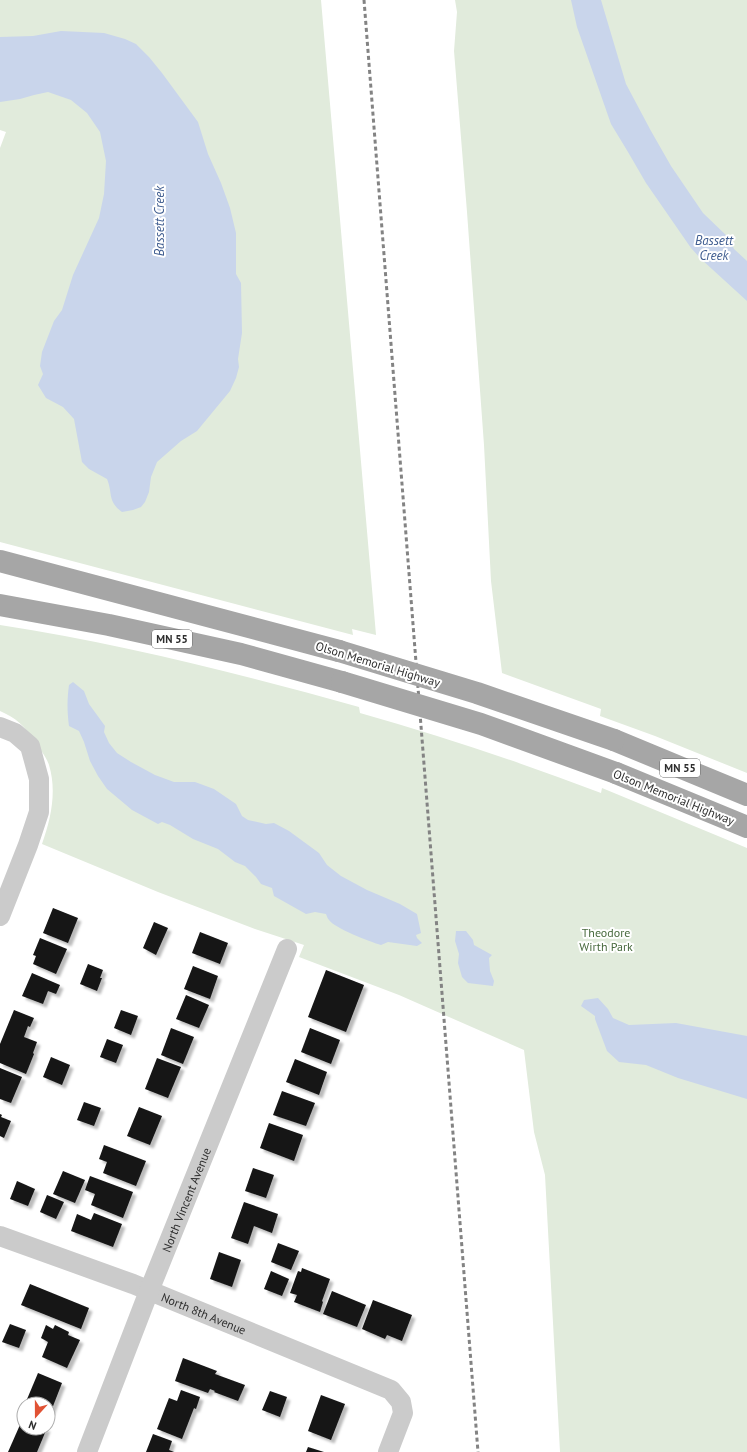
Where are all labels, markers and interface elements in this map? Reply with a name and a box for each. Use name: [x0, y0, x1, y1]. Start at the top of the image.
water label: Bassett Creek: [151, 185, 168, 256]
water label: Bassett Creek: [695, 232, 734, 264]
road number: MN 55: [152, 630, 192, 648]
street label: Olson Memorial Highway: [314, 638, 442, 690]
road number: MN 55: [660, 759, 700, 777]
street label: Olson Memorial Highway: [611, 766, 737, 828]
park label: Theodore Wirth Park: [579, 925, 633, 954]
street label: North Vincent Avenue: [158, 1145, 214, 1254]
street label: North 8th Avenue: [159, 1289, 249, 1337]
north arrow: [16, 1396, 56, 1436]
text: N: [27, 1418, 38, 1433]

